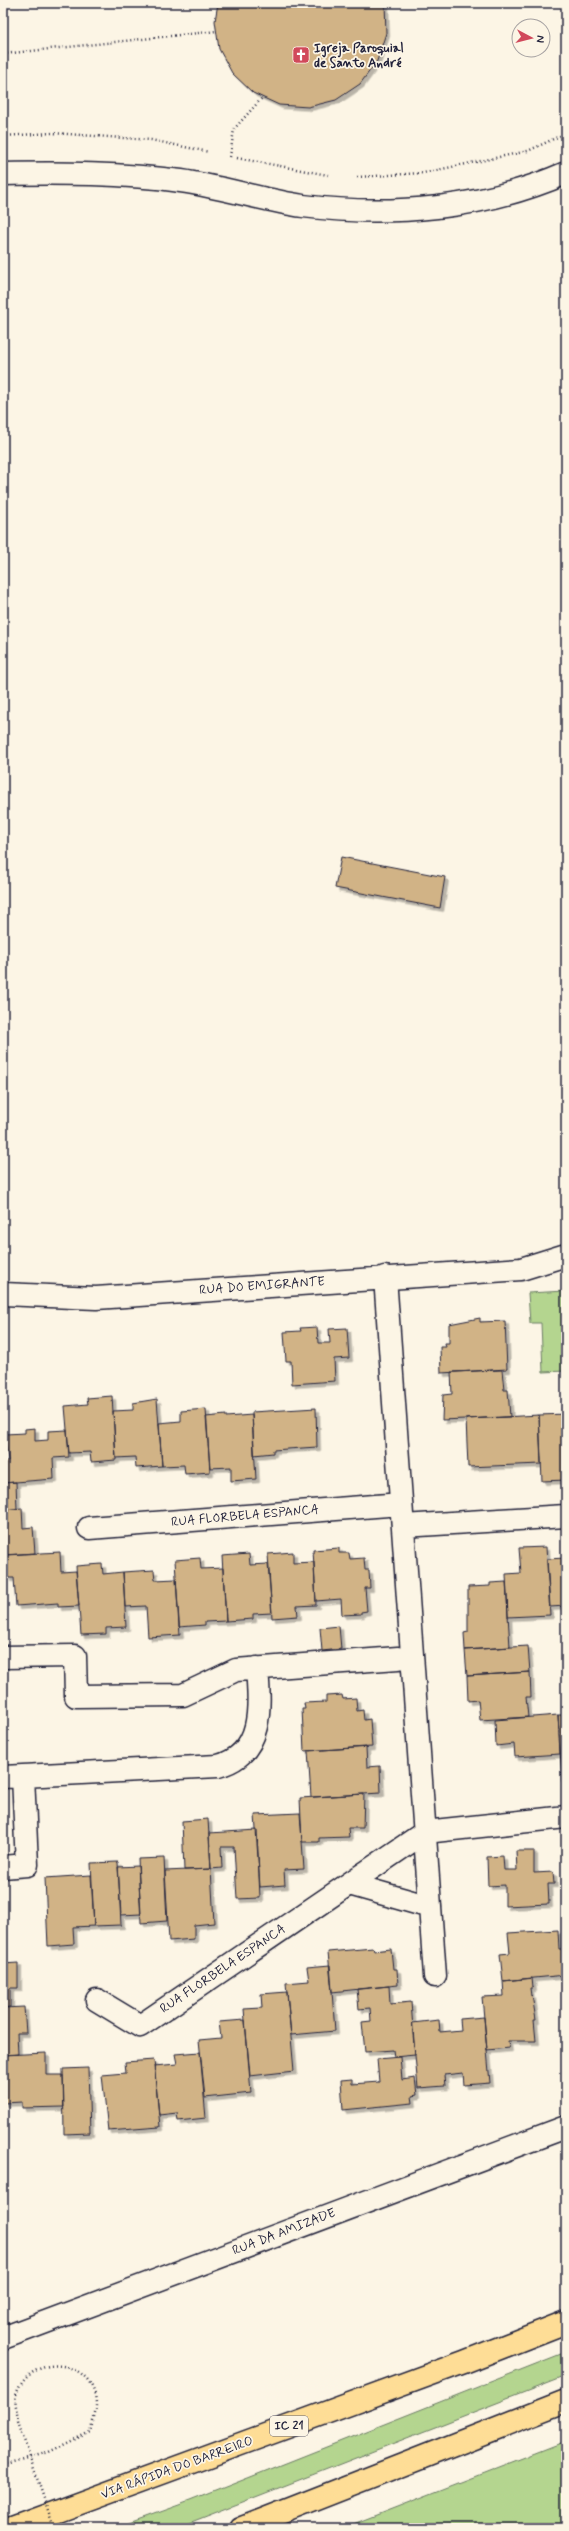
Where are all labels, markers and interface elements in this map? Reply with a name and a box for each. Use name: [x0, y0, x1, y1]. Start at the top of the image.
north arrow: [511, 18, 551, 58]
text: N: [533, 35, 547, 44]
place label: Igreja Paroquial de Santo André: [314, 40, 404, 72]
church icon: Igreja Paroquial de Santo André: [291, 45, 311, 65]
street label: RUA DO EMIGRANTE: [199, 1273, 326, 1299]
street label: RUA FLORBELA ESPANCA: [171, 1501, 319, 1531]
street label: RUA FLORBELA ESPANCA: [157, 1921, 289, 2017]
street label: RUA DA AMIZADE: [230, 2204, 338, 2260]
road number: IC 21: [270, 2416, 308, 2436]
street label: VIA RÁPIDA DO BARREIRO: [98, 2432, 255, 2503]

